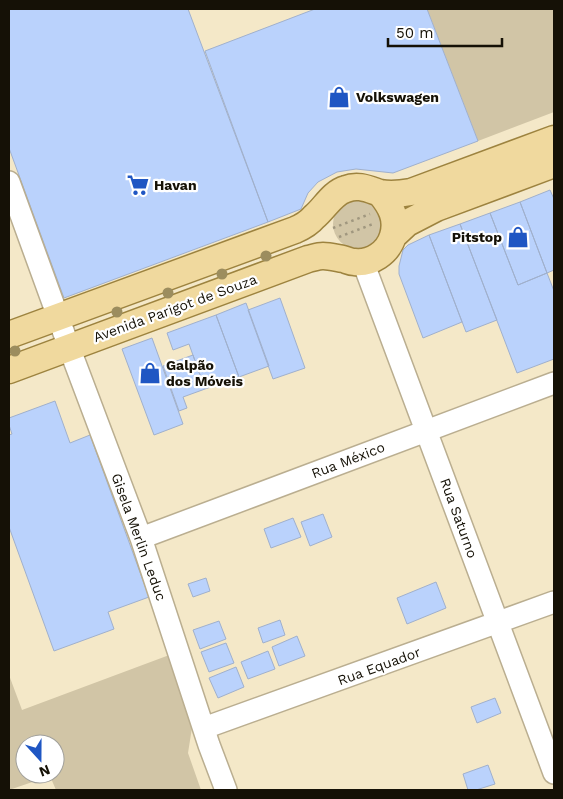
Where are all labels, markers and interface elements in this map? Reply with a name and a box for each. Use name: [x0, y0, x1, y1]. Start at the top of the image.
scale bar: [388, 15, 502, 47]
text: 50 m: [396, 24, 433, 42]
shop icon: Volkswagen: [326, 84, 352, 110]
place label: Volkswagen: [356, 89, 439, 105]
supermarket icon: Havan: [125, 172, 151, 198]
place label: Havan: [154, 177, 197, 193]
shop icon: Pitstop: [505, 224, 531, 250]
place label: Pitstop: [452, 229, 502, 245]
street label: Avenida Parigot de Souza: [91, 271, 259, 345]
place label: Galpão dos Móveis: [166, 357, 243, 389]
shop icon: Galpão dos Móveis: [137, 360, 163, 386]
street label: Rua México: [309, 439, 387, 481]
street label: Gisela Merlin Leduc: [108, 471, 170, 603]
street label: Rua Saturno: [437, 476, 481, 560]
street label: Rua Equador: [335, 643, 423, 688]
north arrow: [15, 734, 65, 784]
text: N: [37, 762, 52, 780]

